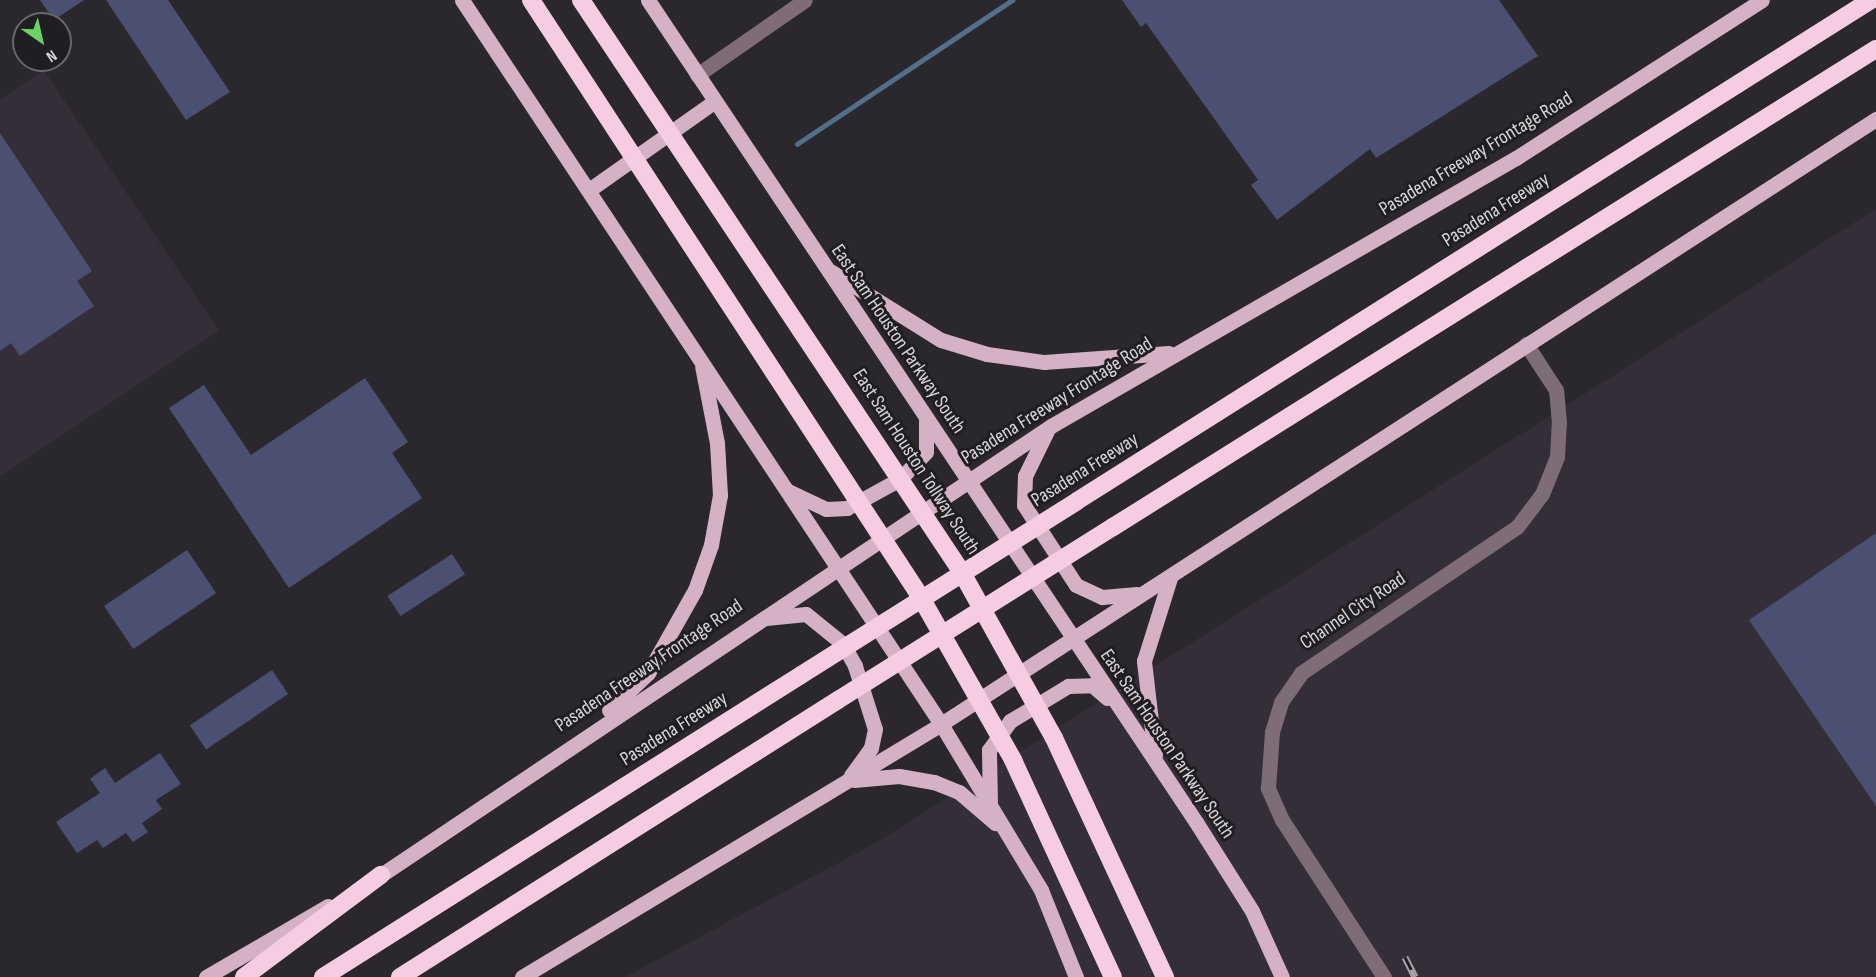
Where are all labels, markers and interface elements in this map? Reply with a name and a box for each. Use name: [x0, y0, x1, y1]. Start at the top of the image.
north arrow: [12, 12, 72, 72]
text: N: [42, 45, 60, 66]
street label: Pasadena Freeway Frontage Road: [1375, 87, 1577, 221]
street label: Pasadena Freeway: [1438, 168, 1554, 252]
street label: East Sam Houston Parkway South: [826, 240, 970, 438]
street label: Pasadena Freeway Frontage Road: [957, 332, 1157, 470]
street label: East Sam Houston Tollway South: [847, 365, 985, 559]
street label: Pasadena Freeway: [1027, 428, 1143, 512]
street label: Channel City Road: [1296, 567, 1410, 655]
street label: Pasadena Freeway Frontage Road: [551, 594, 747, 738]
street label: East Sam Houston Parkway South: [1095, 645, 1239, 843]
street label: Pasadena Freeway: [616, 687, 732, 771]

